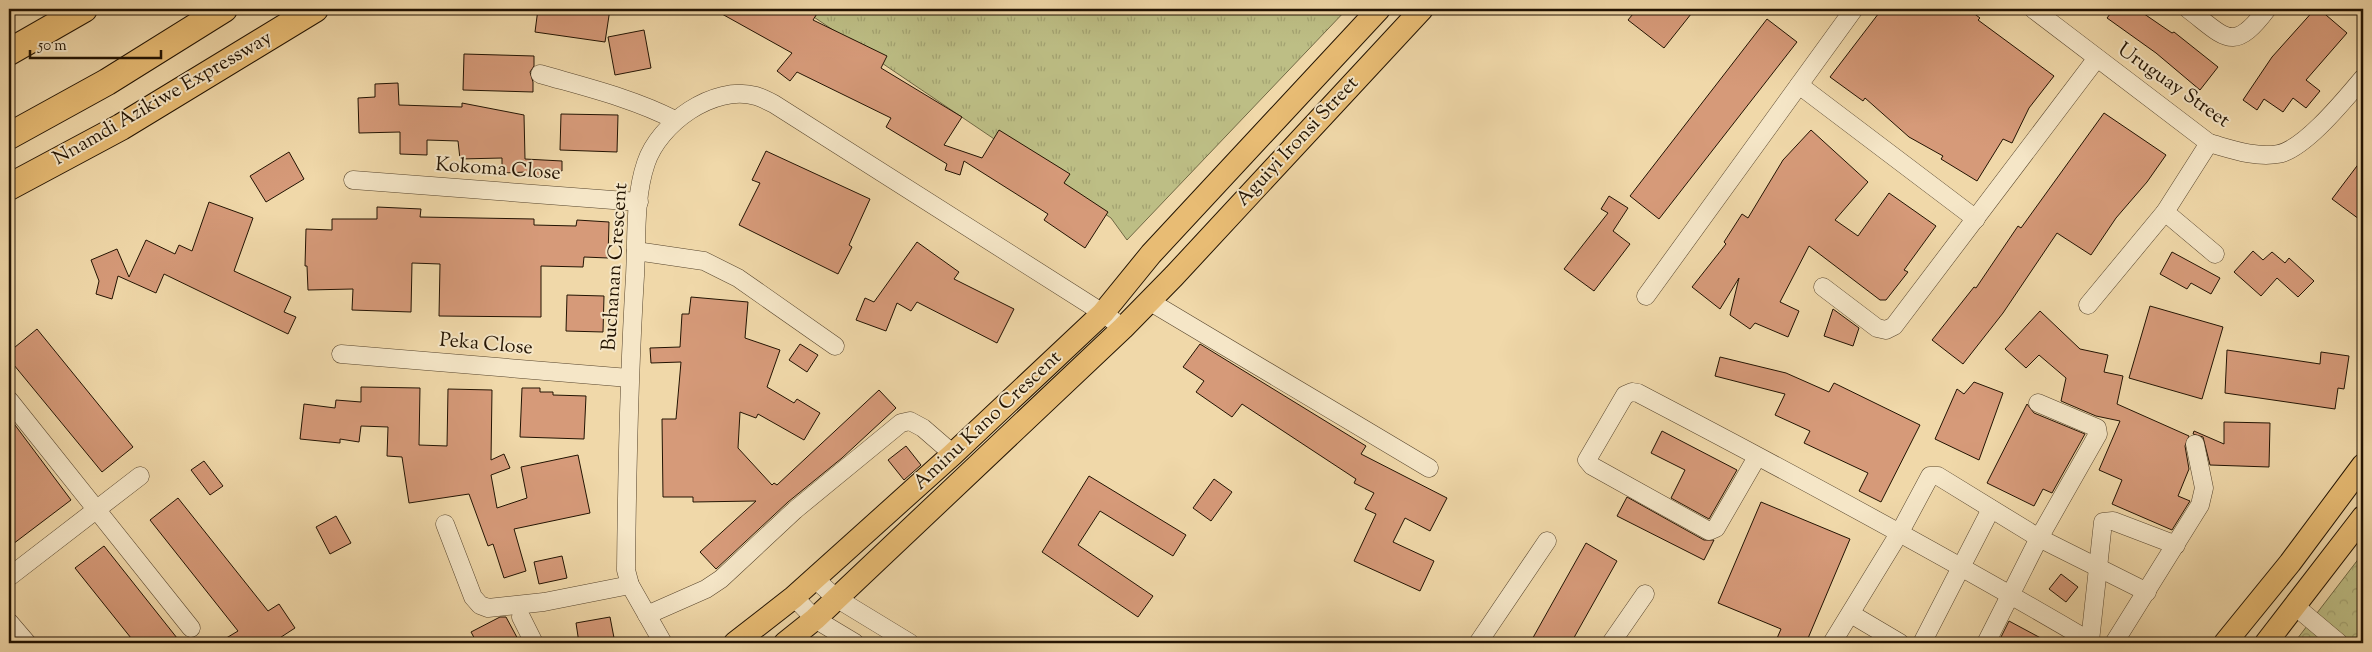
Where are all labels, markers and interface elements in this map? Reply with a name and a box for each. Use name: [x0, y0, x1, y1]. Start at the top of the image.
street label: Nnamdi Azikiwe Expressway: [48, 24, 278, 174]
scale bar: [30, 28, 161, 60]
text: 50 m: [37, 36, 67, 57]
street label: Uruguay Street: [2111, 36, 2235, 136]
street label: Aguiyi Ironsi Street: [1230, 70, 1366, 214]
street label: Kokoma Close: [434, 151, 562, 189]
street label: Buchanan Crescent: [596, 182, 636, 352]
street label: Peka Close: [438, 326, 534, 364]
street label: Aminu Kano Crescent: [907, 344, 1069, 498]

